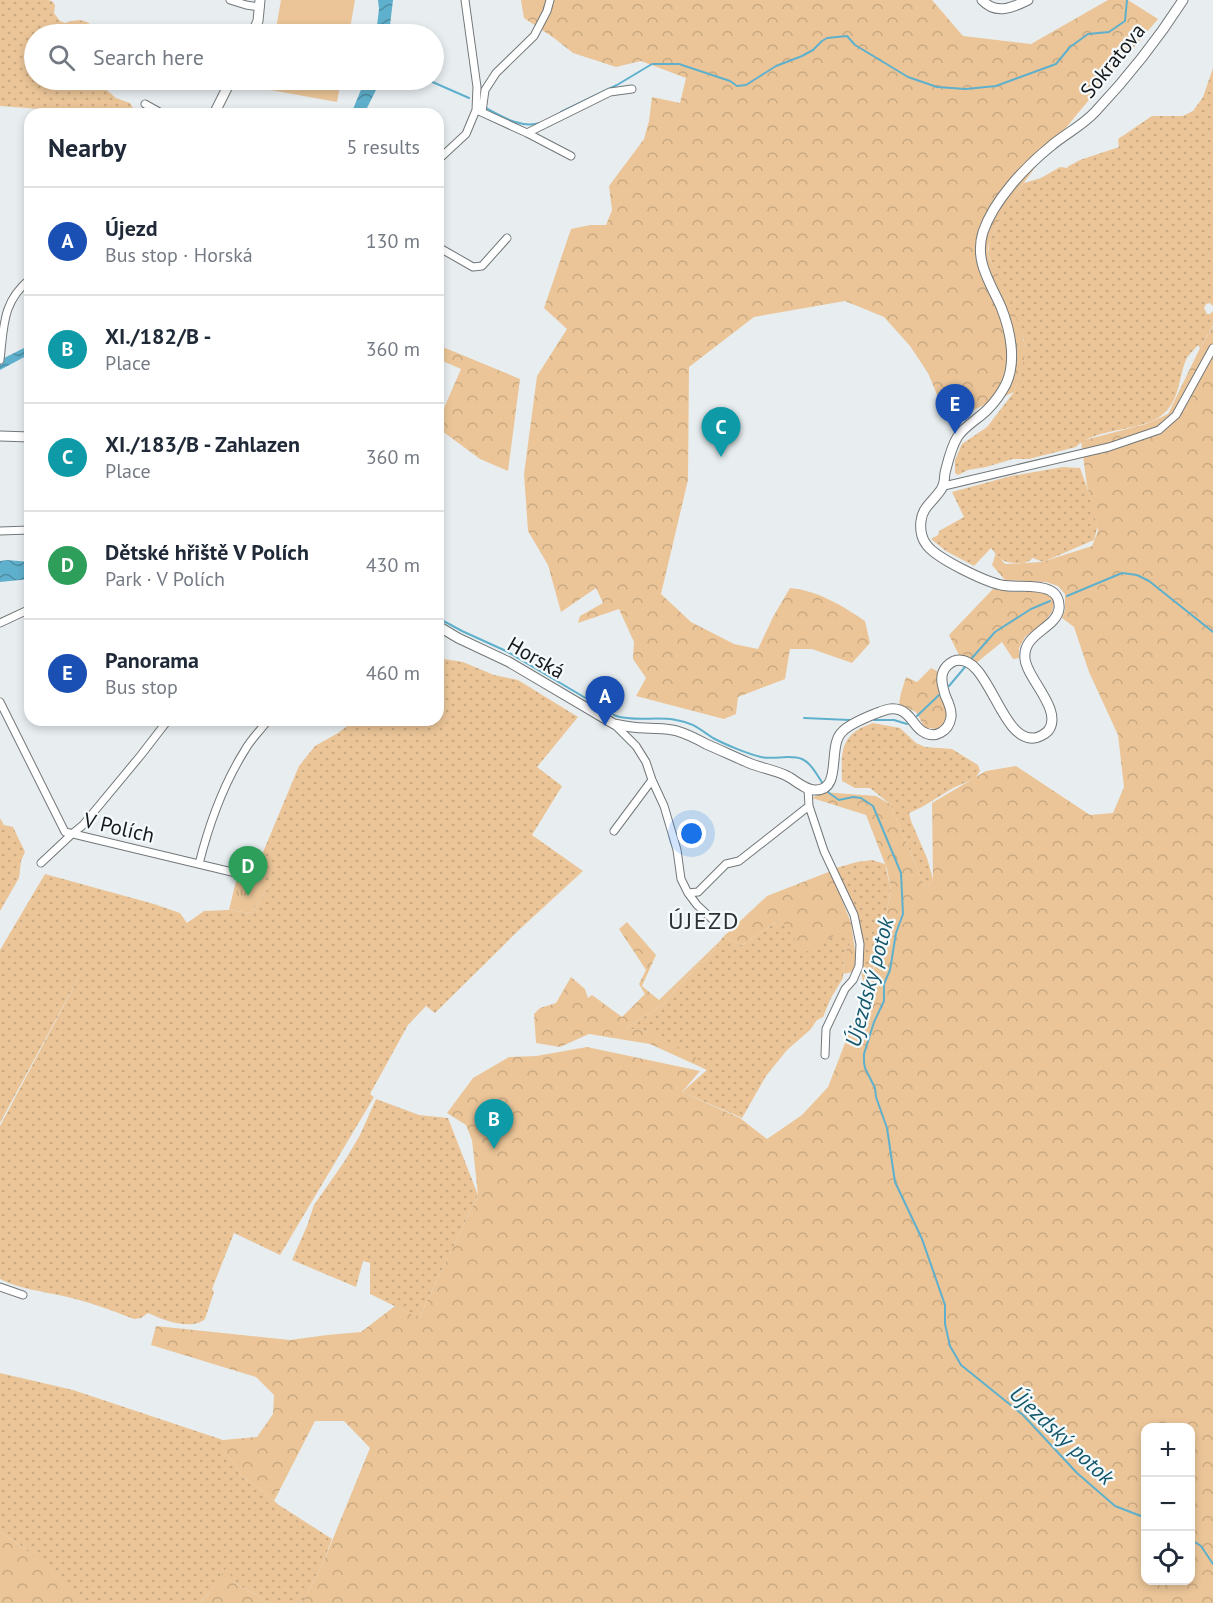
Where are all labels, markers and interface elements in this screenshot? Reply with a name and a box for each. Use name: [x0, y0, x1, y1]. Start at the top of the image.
street label: Sokratova: [1074, 18, 1151, 104]
search box: [24, 24, 444, 90]
icon: search: [45, 41, 78, 74]
text: Search here: [93, 43, 204, 71]
text: Nearby: [48, 131, 126, 164]
text: 5 results: [347, 134, 420, 160]
text: Újezd: [105, 214, 158, 242]
text: A: [61, 228, 74, 254]
text: 130 m: [366, 228, 420, 254]
text: Bus stop · Horská: [105, 242, 253, 268]
text: XI./182/B -: [105, 322, 212, 350]
text: B: [62, 336, 73, 362]
text: 360 m: [366, 336, 420, 362]
text: Place: [105, 350, 151, 376]
pin: E: [936, 384, 974, 434]
pin: C: [702, 408, 740, 457]
text: XI./183/B - Zahlazen: [105, 430, 300, 458]
text: C: [62, 444, 73, 470]
text: 360 m: [366, 444, 420, 470]
text: Place: [105, 458, 151, 484]
text: Dětské hřiště V Polích: [105, 538, 309, 566]
text: D: [61, 552, 74, 578]
text: 430 m: [366, 552, 420, 578]
text: Park · V Polích: [105, 566, 225, 592]
street label: Horská: [503, 630, 570, 685]
text: Panorama: [105, 646, 199, 674]
text: E: [62, 660, 73, 686]
text: 460 m: [366, 660, 420, 686]
text: Bus stop: [105, 674, 178, 700]
pin: A: [586, 676, 624, 726]
street label: V Polích: [80, 806, 157, 849]
your location: [677, 819, 706, 848]
pin: D: [228, 846, 268, 896]
district label: ÚJEZD: [668, 905, 740, 936]
water label: Újezdský potok: [838, 913, 900, 1050]
pin: B: [474, 1100, 514, 1149]
water label: Újezdský potok: [1004, 1379, 1121, 1491]
map controls: [1141, 1423, 1195, 1585]
button: +: [1141, 1423, 1195, 1477]
button: −: [1141, 1477, 1195, 1531]
button: locate: [1141, 1531, 1195, 1585]

